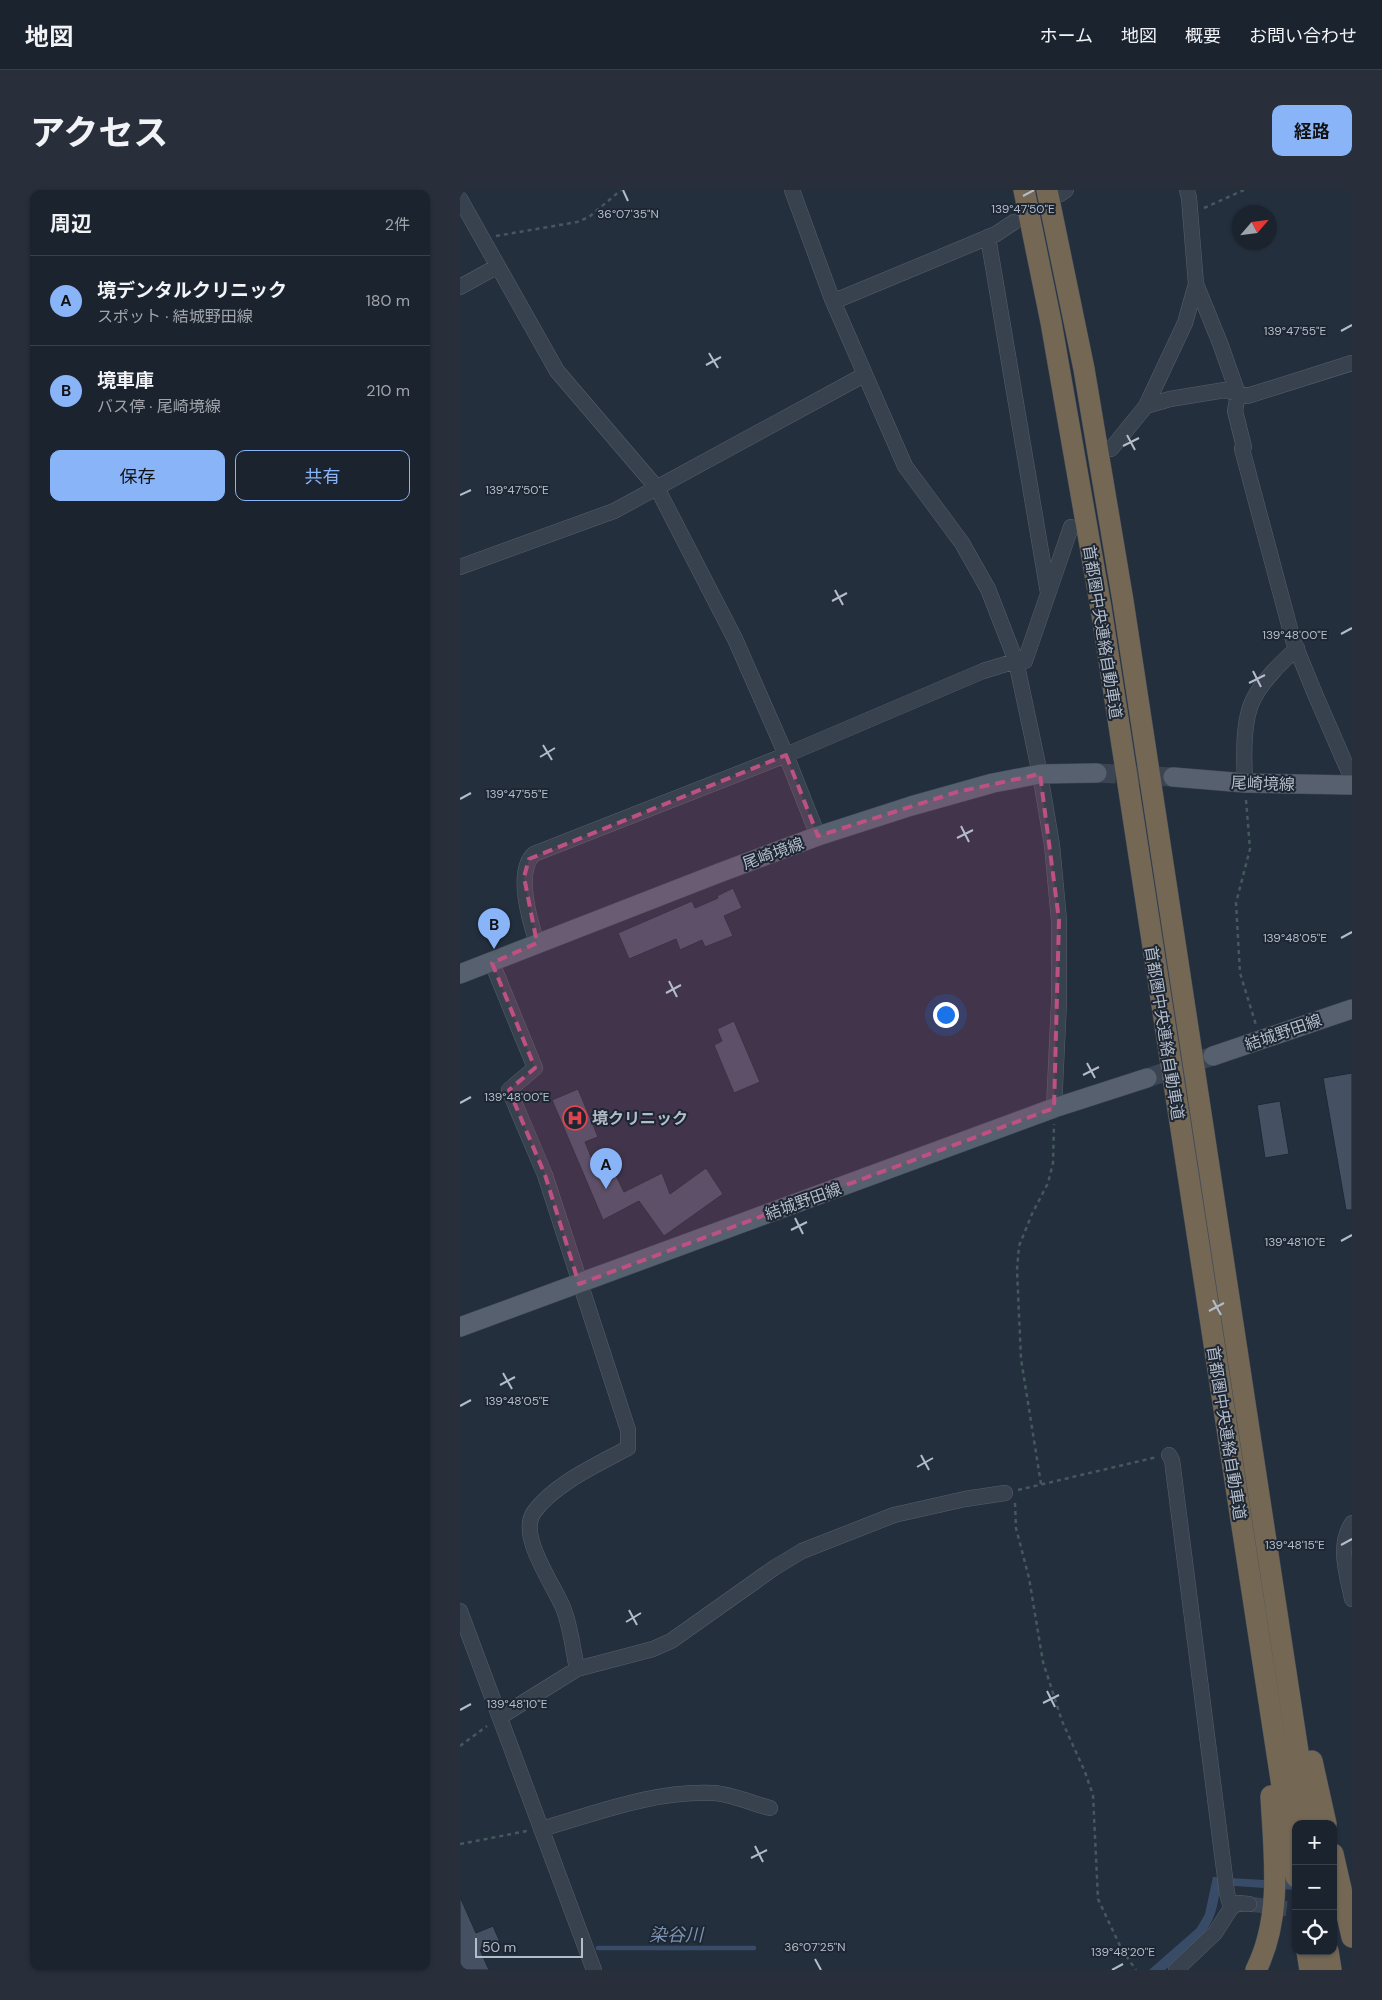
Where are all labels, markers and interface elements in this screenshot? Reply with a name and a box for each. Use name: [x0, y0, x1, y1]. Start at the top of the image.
text: 地図: [25, 21, 73, 52]
text: ホーム: [1040, 24, 1093, 48]
text: 地図: [1121, 24, 1157, 48]
text: 概要: [1185, 24, 1221, 48]
text: お問い合わせ: [1249, 24, 1357, 48]
button: 経路: [1272, 105, 1352, 156]
text: アクセス: [30, 110, 168, 156]
text: 139°47'50"E: [991, 201, 1055, 217]
north arrow: [1232, 205, 1277, 250]
text: 36°07'35"N: [597, 206, 659, 222]
text: 周辺: [50, 210, 92, 238]
text: 2件: [385, 214, 410, 235]
text: 境デンタルクリニック: [97, 278, 287, 303]
text: A: [60, 290, 72, 311]
text: 180 m: [366, 290, 410, 311]
text: スポット · 結城野田線: [97, 306, 253, 327]
text: 139°47'55"E: [1264, 323, 1326, 339]
text: 境車庫: [97, 368, 154, 393]
text: B: [61, 380, 71, 401]
text: 210 m: [366, 380, 410, 401]
text: バス停 · 尾崎境線: [97, 396, 221, 417]
button: 保存: [50, 450, 225, 501]
button: 共有: [235, 450, 410, 501]
text: 139°47'50"E: [485, 482, 549, 498]
street label: 首都圏中央連絡自動車道: [1078, 544, 1127, 721]
text: 139°48'00"E: [1262, 627, 1328, 643]
street label: 尾崎境線: [1231, 772, 1295, 795]
text: 139°47'55"E: [486, 786, 548, 802]
street label: 尾崎境線: [740, 833, 807, 874]
pin: B: [478, 908, 510, 949]
text: 139°48'05"E: [1263, 930, 1327, 946]
street label: 首都圏中央連絡自動車道: [1140, 945, 1189, 1122]
your location: [933, 1002, 959, 1028]
street label: 結城野田線: [1242, 1010, 1324, 1055]
text: 139°48'00"E: [484, 1089, 550, 1105]
hospital icon: 境クリニック: [562, 1105, 588, 1131]
place label: 境クリニック: [592, 1108, 688, 1129]
pin: A: [590, 1148, 622, 1189]
street label: 結城野田線: [762, 1178, 844, 1225]
text: 139°48'10"E: [1265, 1234, 1326, 1250]
street label: 首都圏中央連絡自動車道: [1202, 1345, 1251, 1522]
text: 139°48'05"E: [485, 1393, 549, 1409]
text: 139°48'15"E: [1265, 1537, 1325, 1553]
text: 139°48'10"E: [487, 1696, 548, 1712]
map controls: [1292, 1820, 1337, 1955]
button: +: [1292, 1820, 1337, 1865]
button: −: [1292, 1865, 1337, 1910]
button: locate: [1292, 1910, 1337, 1955]
water label: 染谷川: [649, 1923, 705, 1947]
scale bar: [475, 1935, 582, 1958]
text: 50 m: [482, 1938, 516, 1956]
text: 36°07'25"N: [784, 1939, 846, 1955]
text: 139°48'20"E: [1091, 1944, 1155, 1960]

